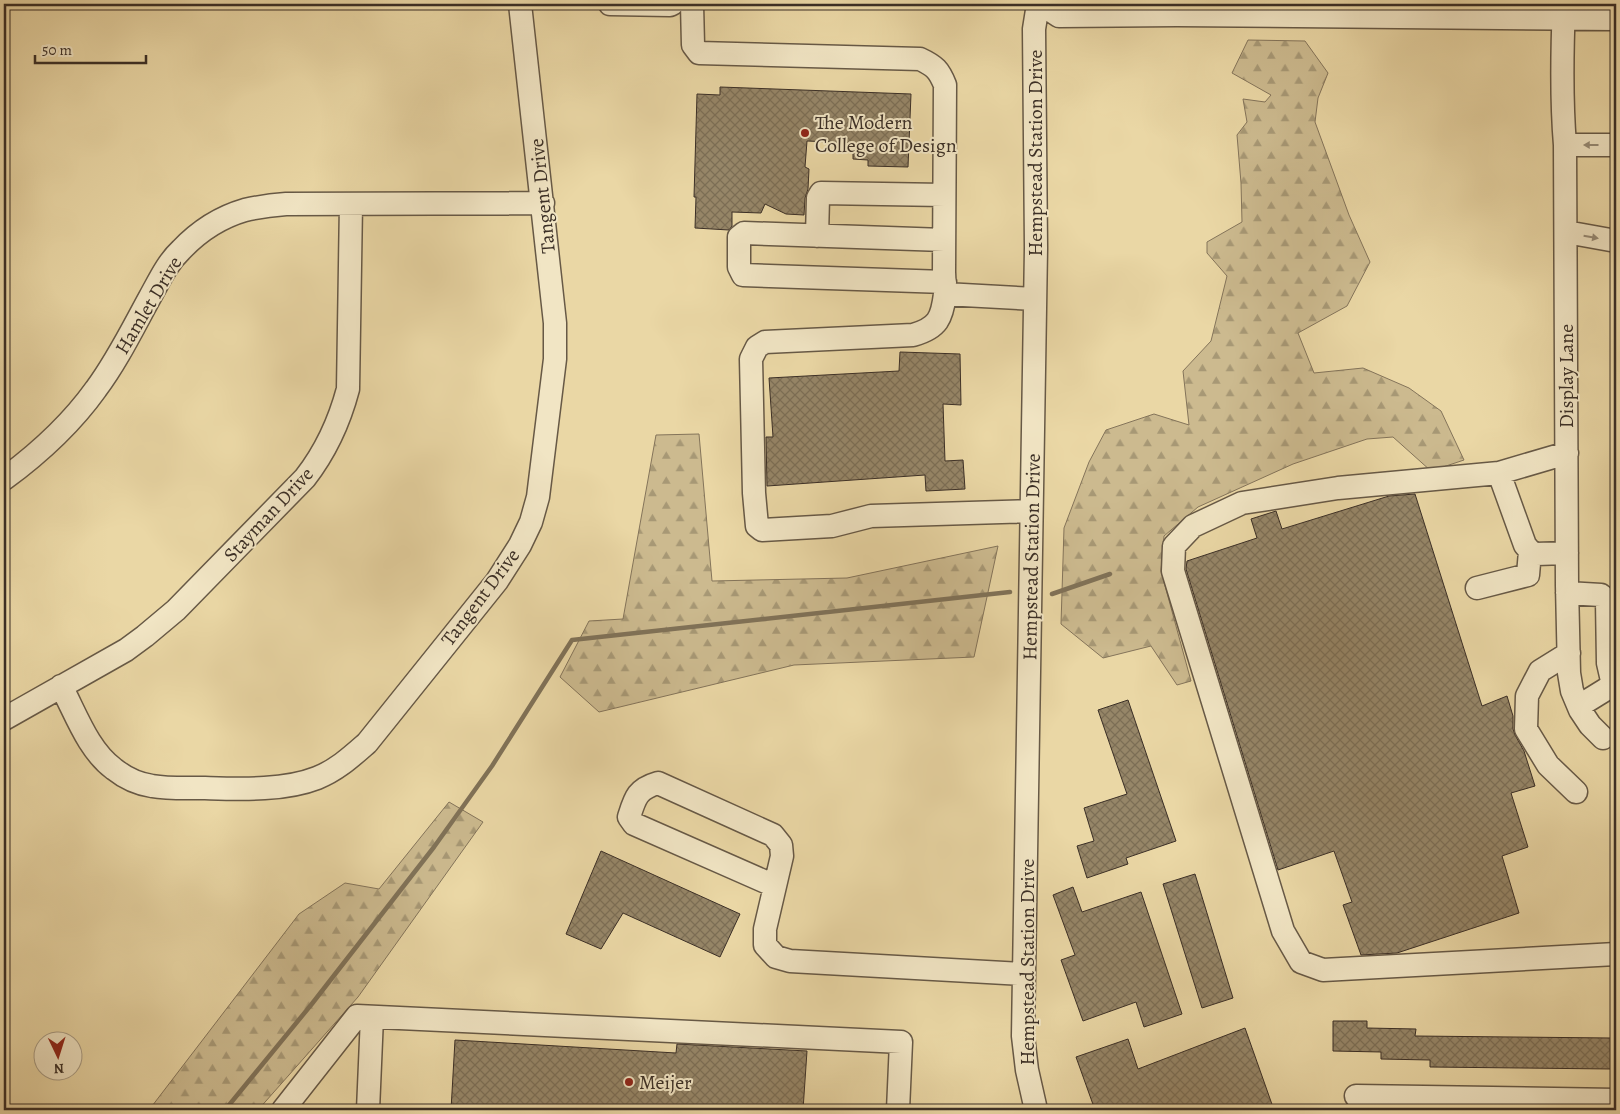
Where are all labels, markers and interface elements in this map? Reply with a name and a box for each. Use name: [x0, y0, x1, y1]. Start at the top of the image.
scale bar: [35, 32, 146, 64]
text: 50 m: [42, 40, 72, 60]
street label: Hempstead Station Drive: [1022, 49, 1049, 257]
place label: The Modern College of Design: [815, 109, 957, 159]
marker: The Modern College of Design: [799, 127, 811, 139]
street label: Tangent Drive: [523, 137, 562, 255]
one-way arrow: [1583, 141, 1599, 149]
one-way arrow: [1583, 233, 1599, 241]
street label: Hamlet Drive: [109, 251, 188, 359]
street label: Display Lane: [1553, 324, 1580, 428]
street label: Hempstead Station Drive: [1016, 453, 1047, 661]
street label: Stayman Drive: [217, 461, 319, 568]
street label: Tangent Drive: [435, 543, 526, 652]
street label: Hempstead Station Drive: [1014, 858, 1041, 1066]
north arrow: [32, 1032, 82, 1082]
text: N: [53, 1059, 65, 1078]
place label: Meijer: [639, 1069, 692, 1096]
marker: Meijer: [623, 1076, 635, 1088]

